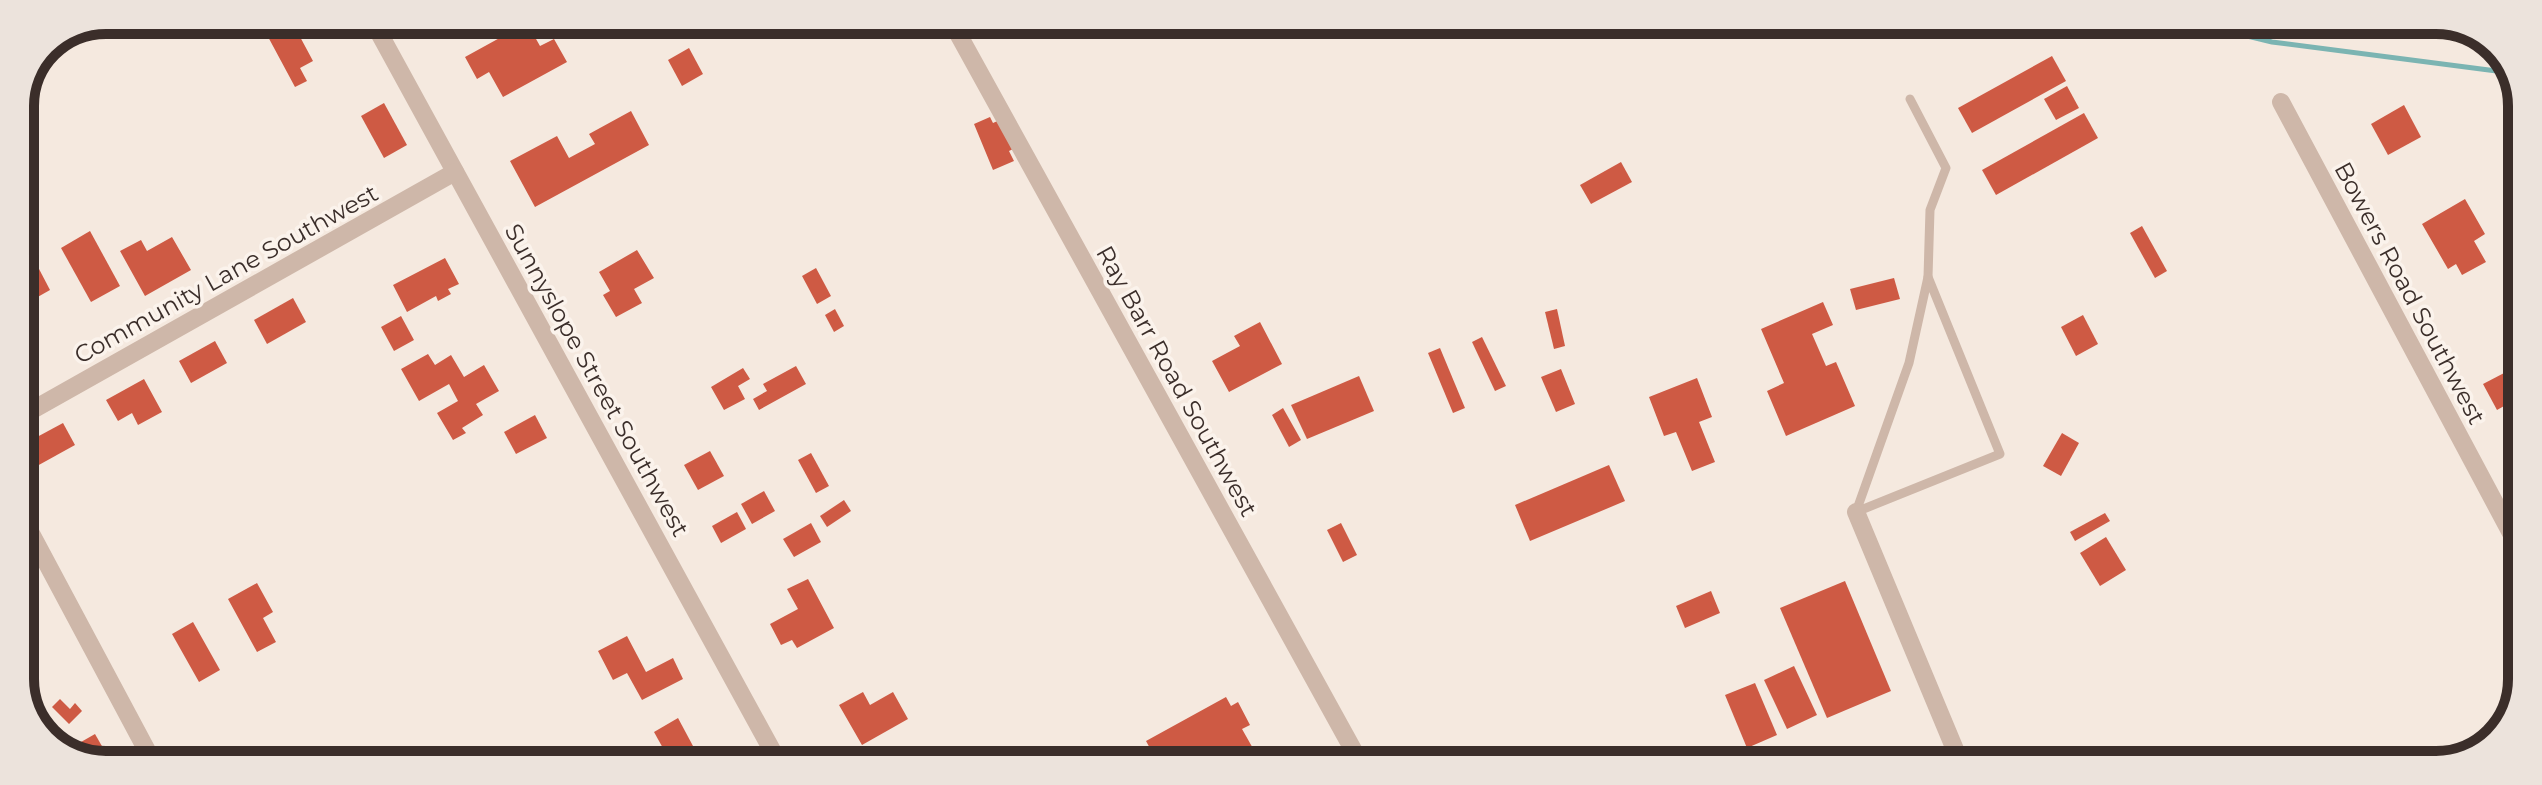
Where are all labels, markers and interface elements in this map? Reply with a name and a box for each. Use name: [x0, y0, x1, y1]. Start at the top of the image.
street label: Bowers Road Southwest: [2328, 157, 2492, 429]
street label: Community Lane Southwest: [69, 178, 383, 370]
street label: Sunnyslope Street Southwest: [499, 219, 695, 542]
street label: Ray Barr Road Southwest: [1090, 240, 1264, 522]

